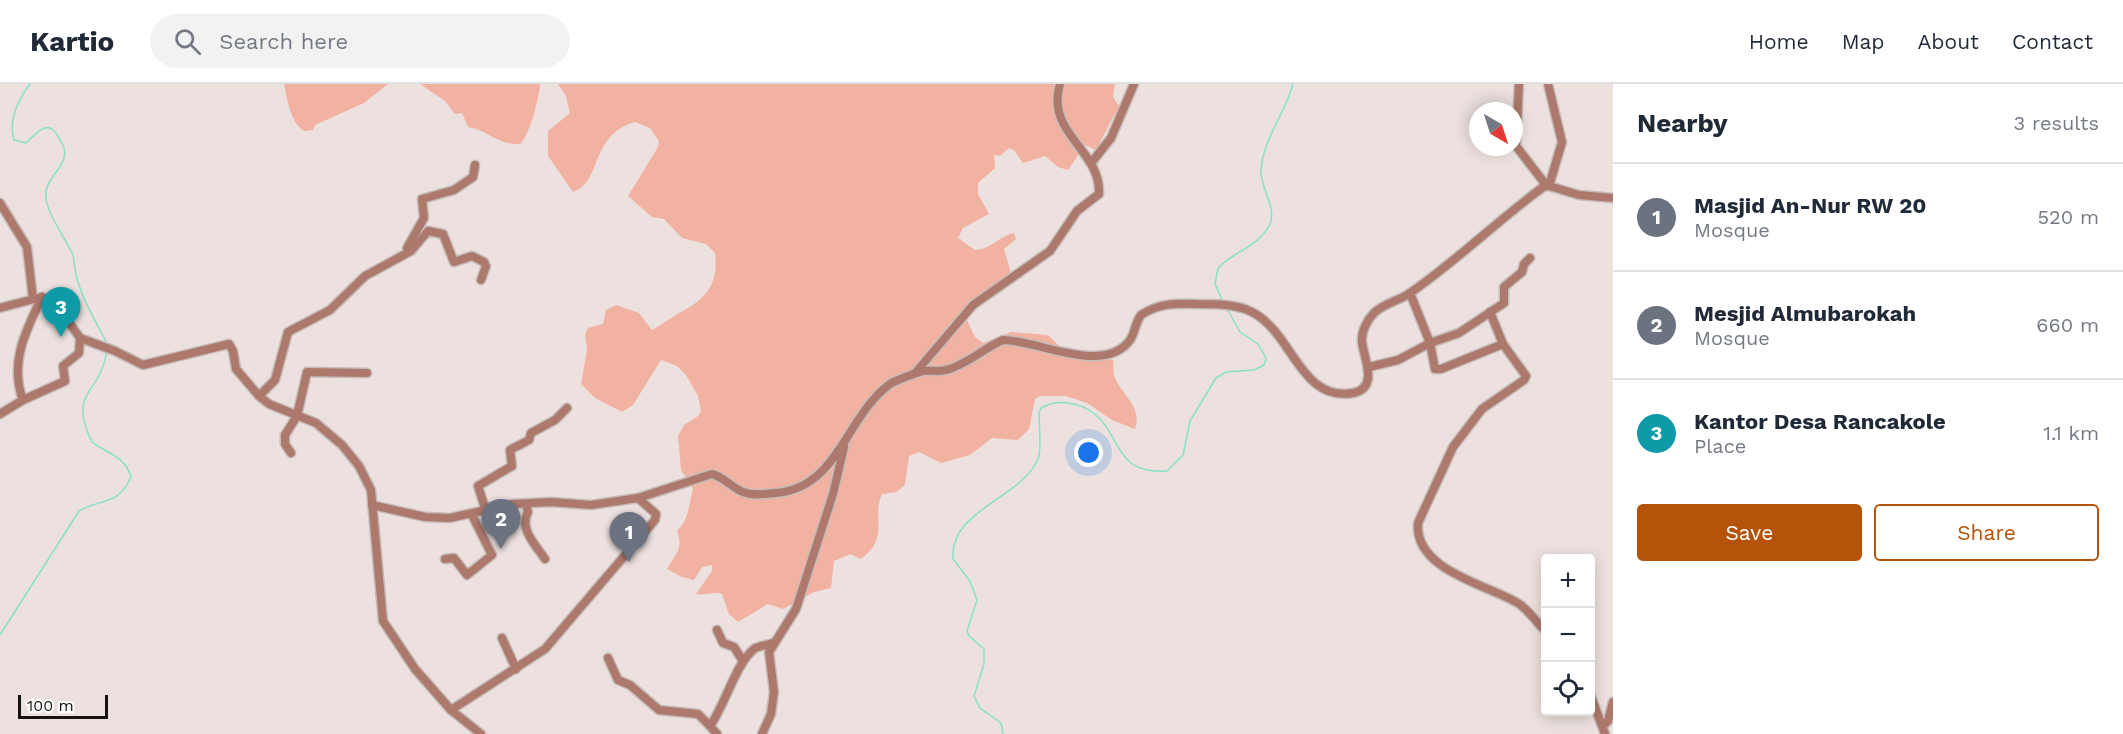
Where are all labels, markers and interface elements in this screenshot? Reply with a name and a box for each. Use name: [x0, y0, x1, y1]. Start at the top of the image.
search box: [150, 14, 570, 68]
text: Kartio: [30, 25, 114, 58]
icon: search: [171, 25, 204, 58]
text: Search here: [219, 29, 348, 54]
text: Home: [1749, 29, 1809, 54]
text: Map: [1842, 29, 1885, 54]
text: About: [1918, 29, 1979, 54]
text: Contact: [2012, 29, 2093, 54]
north arrow: [1469, 102, 1523, 156]
text: Nearby: [1637, 108, 1728, 138]
text: 3 results: [2014, 111, 2099, 135]
text: Masjid An-Nur RW 20: [1694, 193, 1926, 218]
text: 1: [1652, 205, 1661, 229]
text: 520 m: [2037, 205, 2099, 229]
text: Mosque: [1694, 218, 1770, 242]
pin: 3: [42, 288, 80, 337]
text: Mesjid Almubarokah: [1694, 301, 1916, 326]
text: 2: [1651, 313, 1662, 337]
text: 660 m: [2036, 313, 2099, 337]
text: Mosque: [1694, 326, 1770, 350]
text: Kantor Desa Rancakole: [1694, 409, 1946, 434]
text: 3: [1651, 421, 1662, 445]
text: 1.1 km: [2043, 421, 2099, 445]
text: Place: [1694, 434, 1746, 458]
your location: [1074, 438, 1103, 467]
pin: 2: [482, 500, 520, 549]
button: Save: [1637, 504, 1862, 561]
button: Share: [1874, 504, 2099, 561]
pin: 1: [610, 512, 648, 562]
map controls: [1541, 554, 1595, 716]
button: +: [1541, 554, 1595, 608]
button: −: [1541, 608, 1595, 662]
button: locate: [1541, 662, 1595, 716]
scale bar: [18, 692, 108, 720]
text: 100 m: [27, 696, 74, 715]

